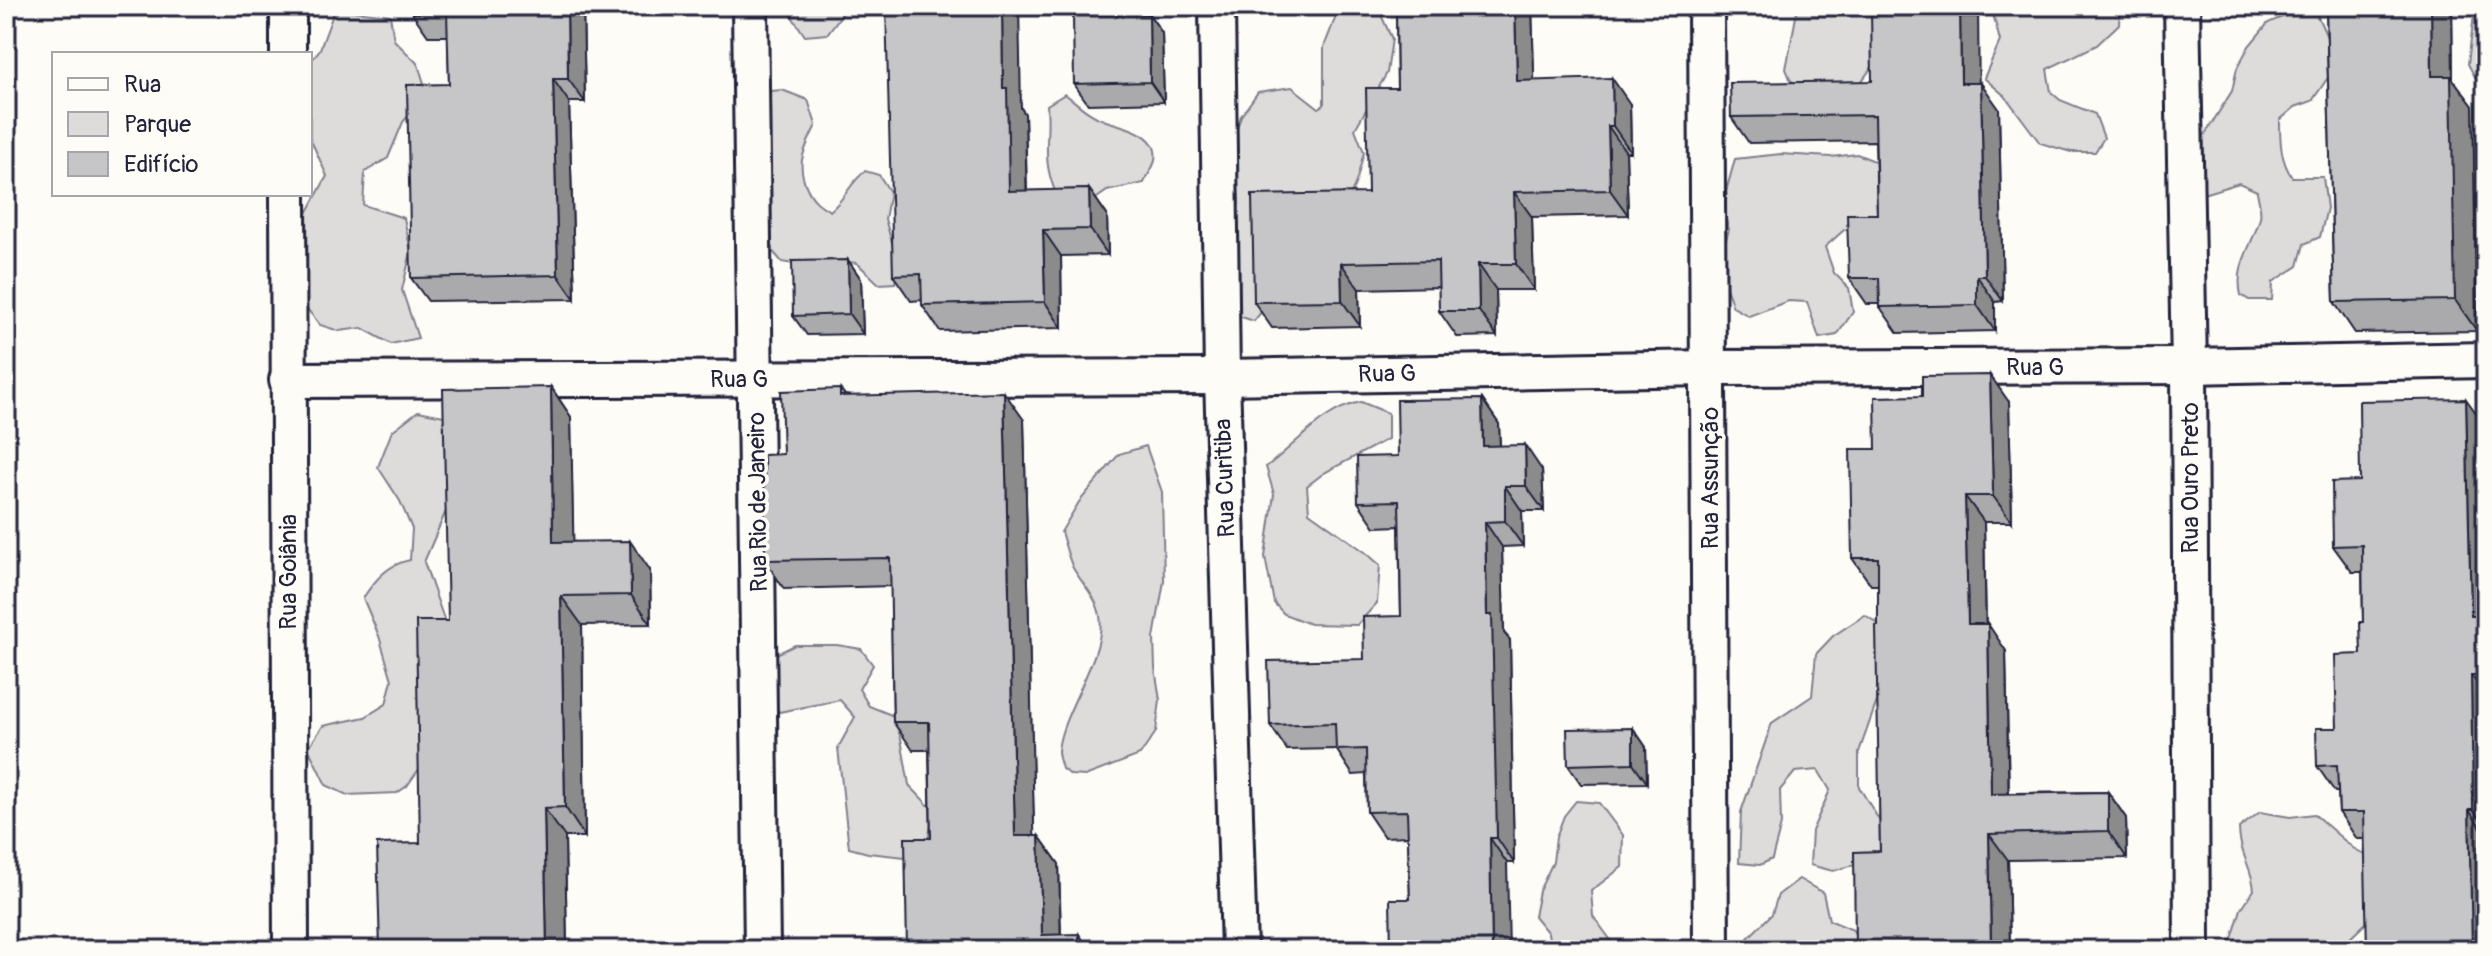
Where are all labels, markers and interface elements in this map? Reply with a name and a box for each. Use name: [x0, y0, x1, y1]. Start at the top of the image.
legend: [52, 52, 312, 196]
text: Rua: [124, 70, 161, 99]
text: Parque: [124, 110, 191, 139]
text: Edifício: [124, 150, 198, 179]
street label: Rua G: [2006, 353, 2064, 382]
street label: Rua G: [1358, 359, 1416, 389]
street label: Rua G: [710, 365, 768, 394]
street label: Rua Ouro Preto: [2176, 402, 2205, 554]
street label: Rua Assunção: [1696, 407, 1725, 549]
street label: Rua Rio de Janeiro: [742, 412, 774, 592]
street label: Rua Curitiba: [1208, 418, 1242, 538]
street label: Rua Goiânia: [274, 514, 303, 630]

